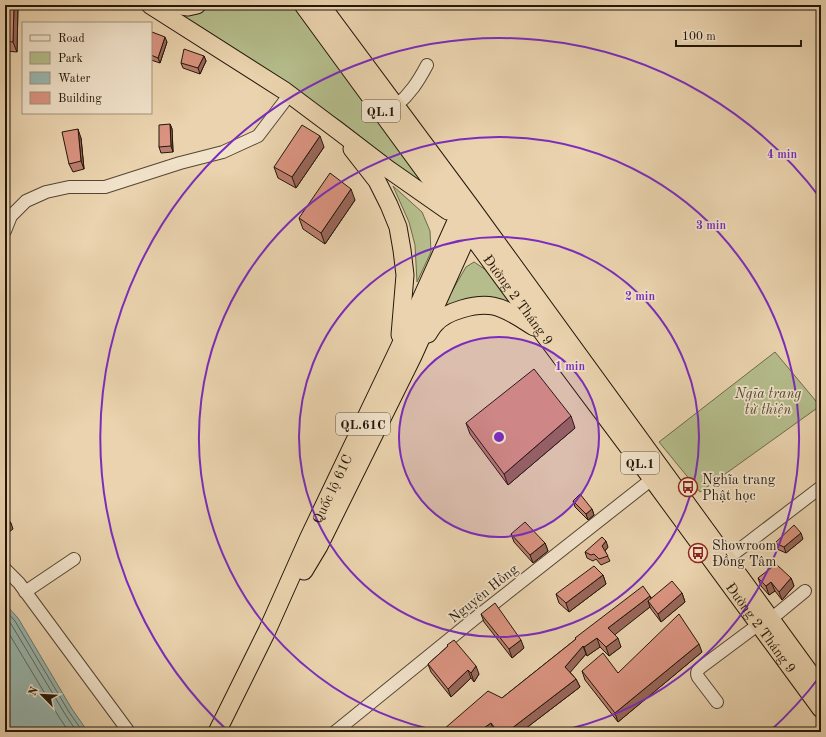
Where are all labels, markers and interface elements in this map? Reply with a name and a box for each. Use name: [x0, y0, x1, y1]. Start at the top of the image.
legend: [22, 22, 152, 114]
scale bar: [676, 22, 801, 48]
text: 100 m: [682, 31, 716, 43]
text: Road: [58, 33, 85, 45]
text: Park: [58, 53, 83, 65]
text: Water: [58, 73, 91, 85]
text: Building: [58, 93, 102, 105]
road number: QL.1: [362, 100, 400, 122]
text: 4 min: [767, 149, 797, 161]
text: 3 min: [696, 220, 726, 232]
street label: Đường 2 Tháng 9: [480, 253, 555, 348]
text: 2 min: [625, 291, 655, 303]
text: 1 min: [555, 361, 585, 373]
park label: Ngĩa trang từ thiện: [734, 387, 802, 417]
road number: QL.61C: [336, 413, 390, 435]
centre of rings: [492, 430, 506, 444]
road number: QL.1: [621, 452, 659, 474]
street label: Quốc lộ 61C: [310, 453, 355, 526]
place label: Nghĩa trang Phật học: [702, 473, 776, 503]
bus stop icon: Nghĩa trang Phật học: [677, 476, 699, 498]
place label: Showroom Đồng Tâm: [712, 539, 777, 569]
bus stop icon: Showroom Đồng Tâm: [687, 542, 709, 564]
street label: Nguyên Hồng: [445, 560, 521, 626]
street label: Đường 2 Tháng 9: [723, 580, 798, 676]
north arrow: [22, 675, 62, 715]
text: N: [28, 685, 41, 698]

